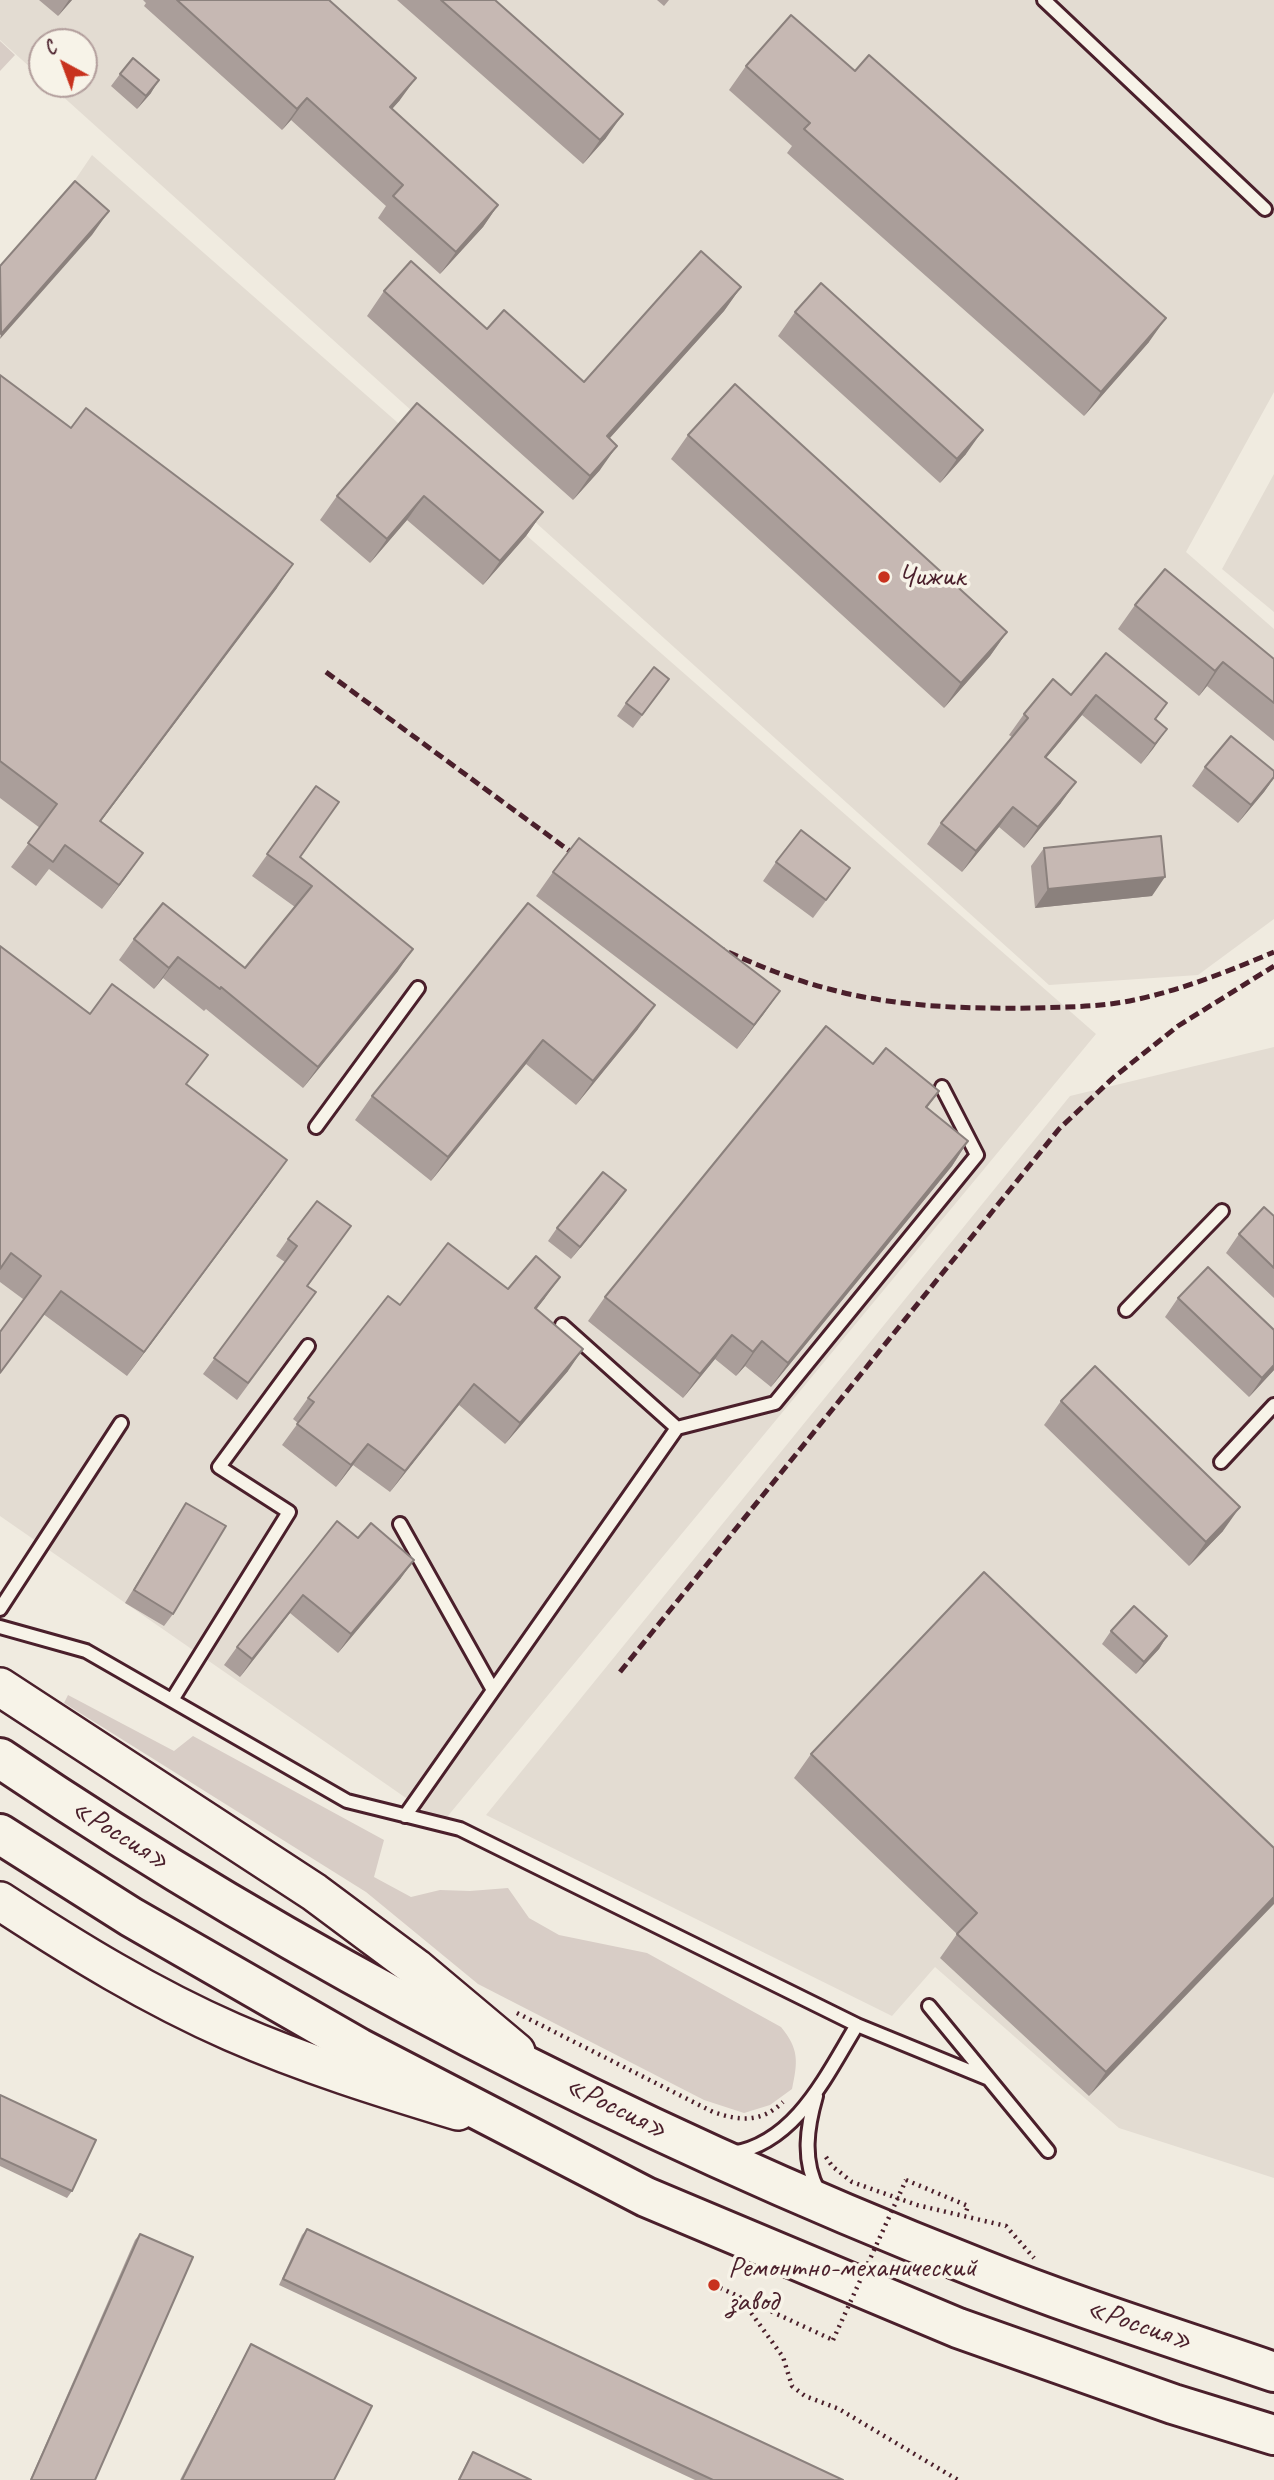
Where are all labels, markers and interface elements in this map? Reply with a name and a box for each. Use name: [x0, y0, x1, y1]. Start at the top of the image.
north arrow: [28, 28, 98, 98]
text: С: [39, 37, 62, 61]
place label: Чижик: [898, 559, 965, 595]
marker: Чижик: [876, 569, 892, 585]
street label: «Россия»: [64, 1791, 176, 1879]
street label: «Россия»: [559, 2068, 673, 2148]
place label: Ремонтно-механический завод: [728, 2250, 977, 2320]
marker: Ремонтно-механический завод: [706, 2277, 722, 2293]
street label: «Россия»: [1081, 2290, 1197, 2360]

